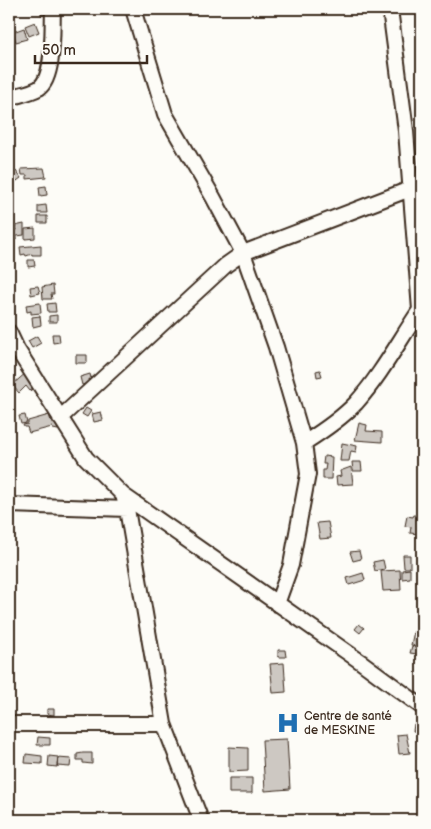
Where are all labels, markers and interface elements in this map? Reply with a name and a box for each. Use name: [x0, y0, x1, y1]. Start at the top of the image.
scale bar: [35, 32, 148, 64]
text: 50 m: [42, 41, 76, 60]
place label: Centre de santé de MESKINE: [304, 709, 392, 738]
hospital icon: Centre de santé de MESKINE: [275, 710, 301, 736]

